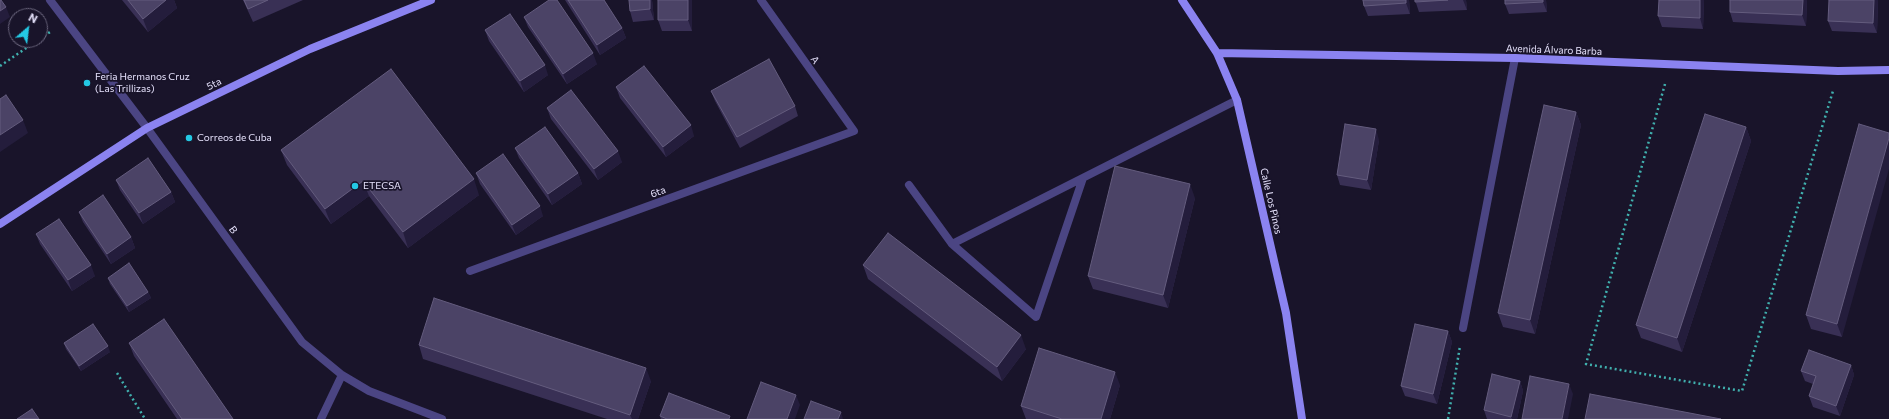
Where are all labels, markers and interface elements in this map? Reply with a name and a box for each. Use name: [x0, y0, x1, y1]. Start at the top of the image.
north arrow: [8, 8, 48, 48]
text: N: [27, 10, 40, 26]
street label: Avenida Álvaro Barba: [1506, 42, 1602, 58]
street label: A: [808, 54, 822, 66]
place label: Feria Hermanos Cruz (Las Trillizas): [95, 71, 190, 94]
street label: 5ta: [205, 75, 223, 93]
marker: Feria Hermanos Cruz (Las Trillizas): [82, 78, 92, 88]
place label: Correos de Cuba: [197, 132, 272, 144]
marker: Correos de Cuba: [184, 133, 194, 143]
street label: Calle Los Pinos: [1258, 167, 1284, 235]
place label: ETECSA: [363, 180, 401, 192]
marker: ETECSA: [350, 181, 360, 191]
street label: 6ta: [649, 184, 667, 200]
street label: B: [226, 224, 240, 236]

